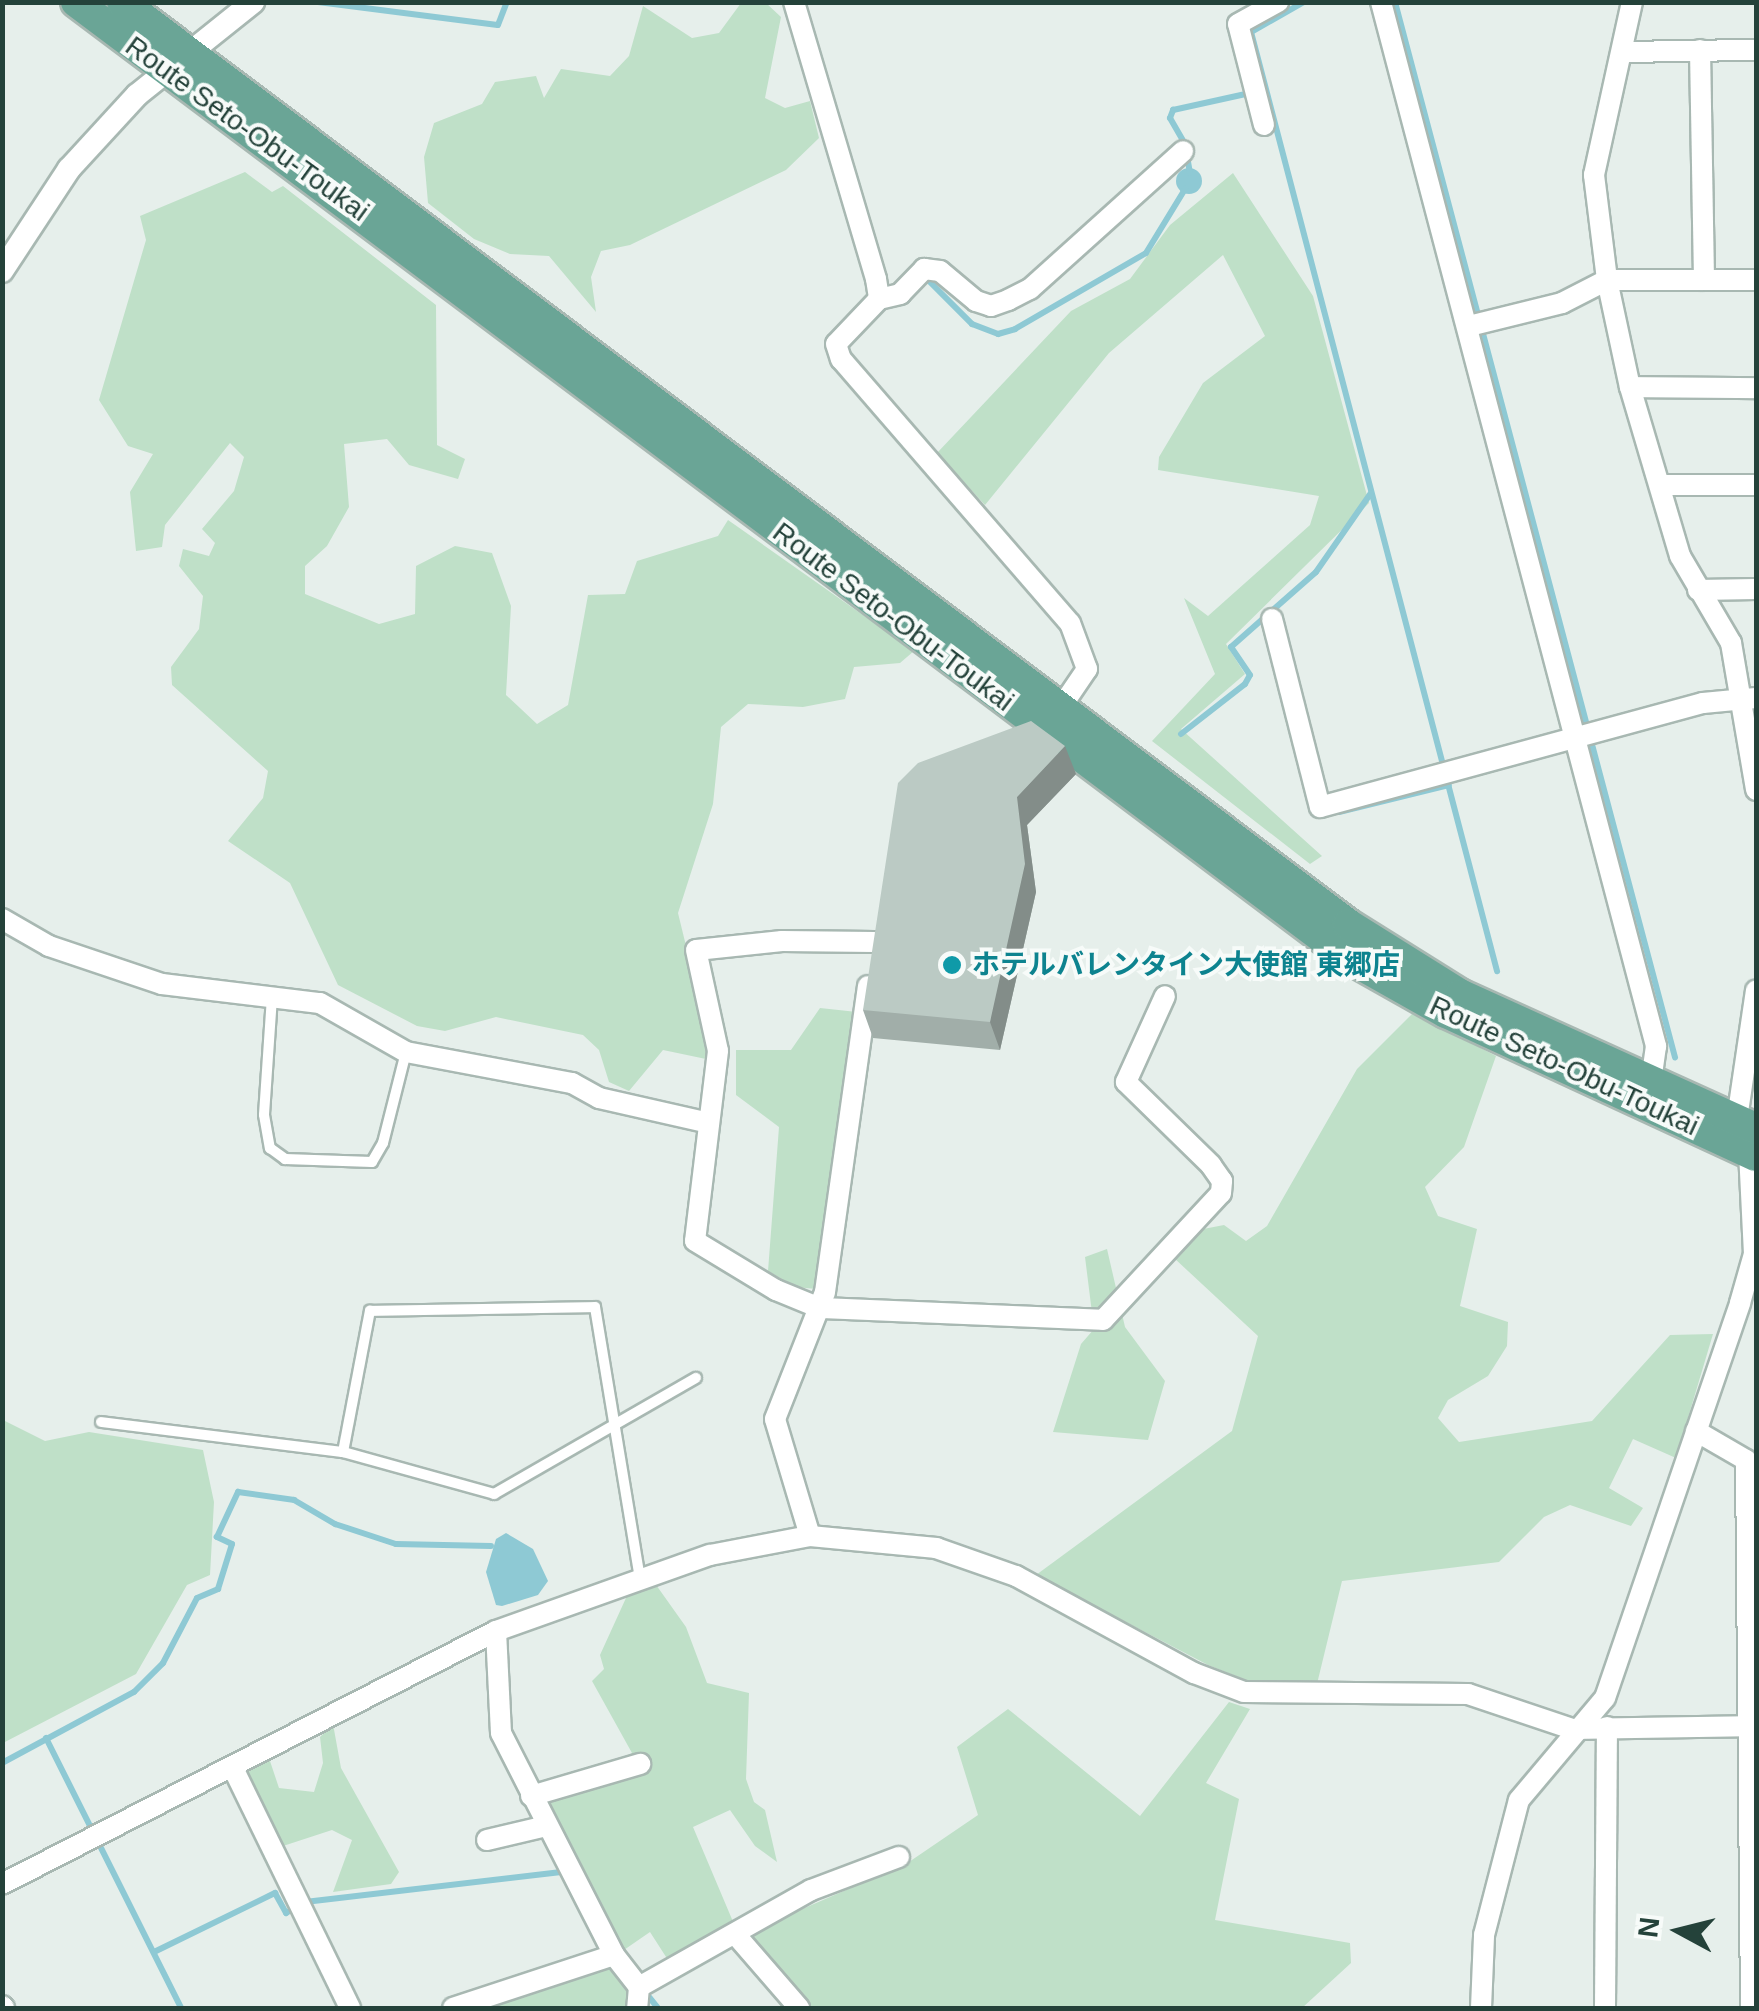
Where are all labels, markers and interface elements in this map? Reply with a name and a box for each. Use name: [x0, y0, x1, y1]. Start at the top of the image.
street label: Route Seto-Obu-Toukai: [119, 29, 375, 229]
street label: Route Seto-Obu-Toukai: [766, 516, 1020, 718]
place label: ホテルバレンタイン大使館 東郷店: [972, 948, 1400, 982]
marker: ホテルバレンタイン大使館 東郷店: [941, 954, 963, 976]
street label: Route Seto-Obu-Toukai: [1424, 989, 1704, 1143]
north arrow: [1629, 1881, 1729, 1981]
text: N: [1632, 1915, 1665, 1939]

